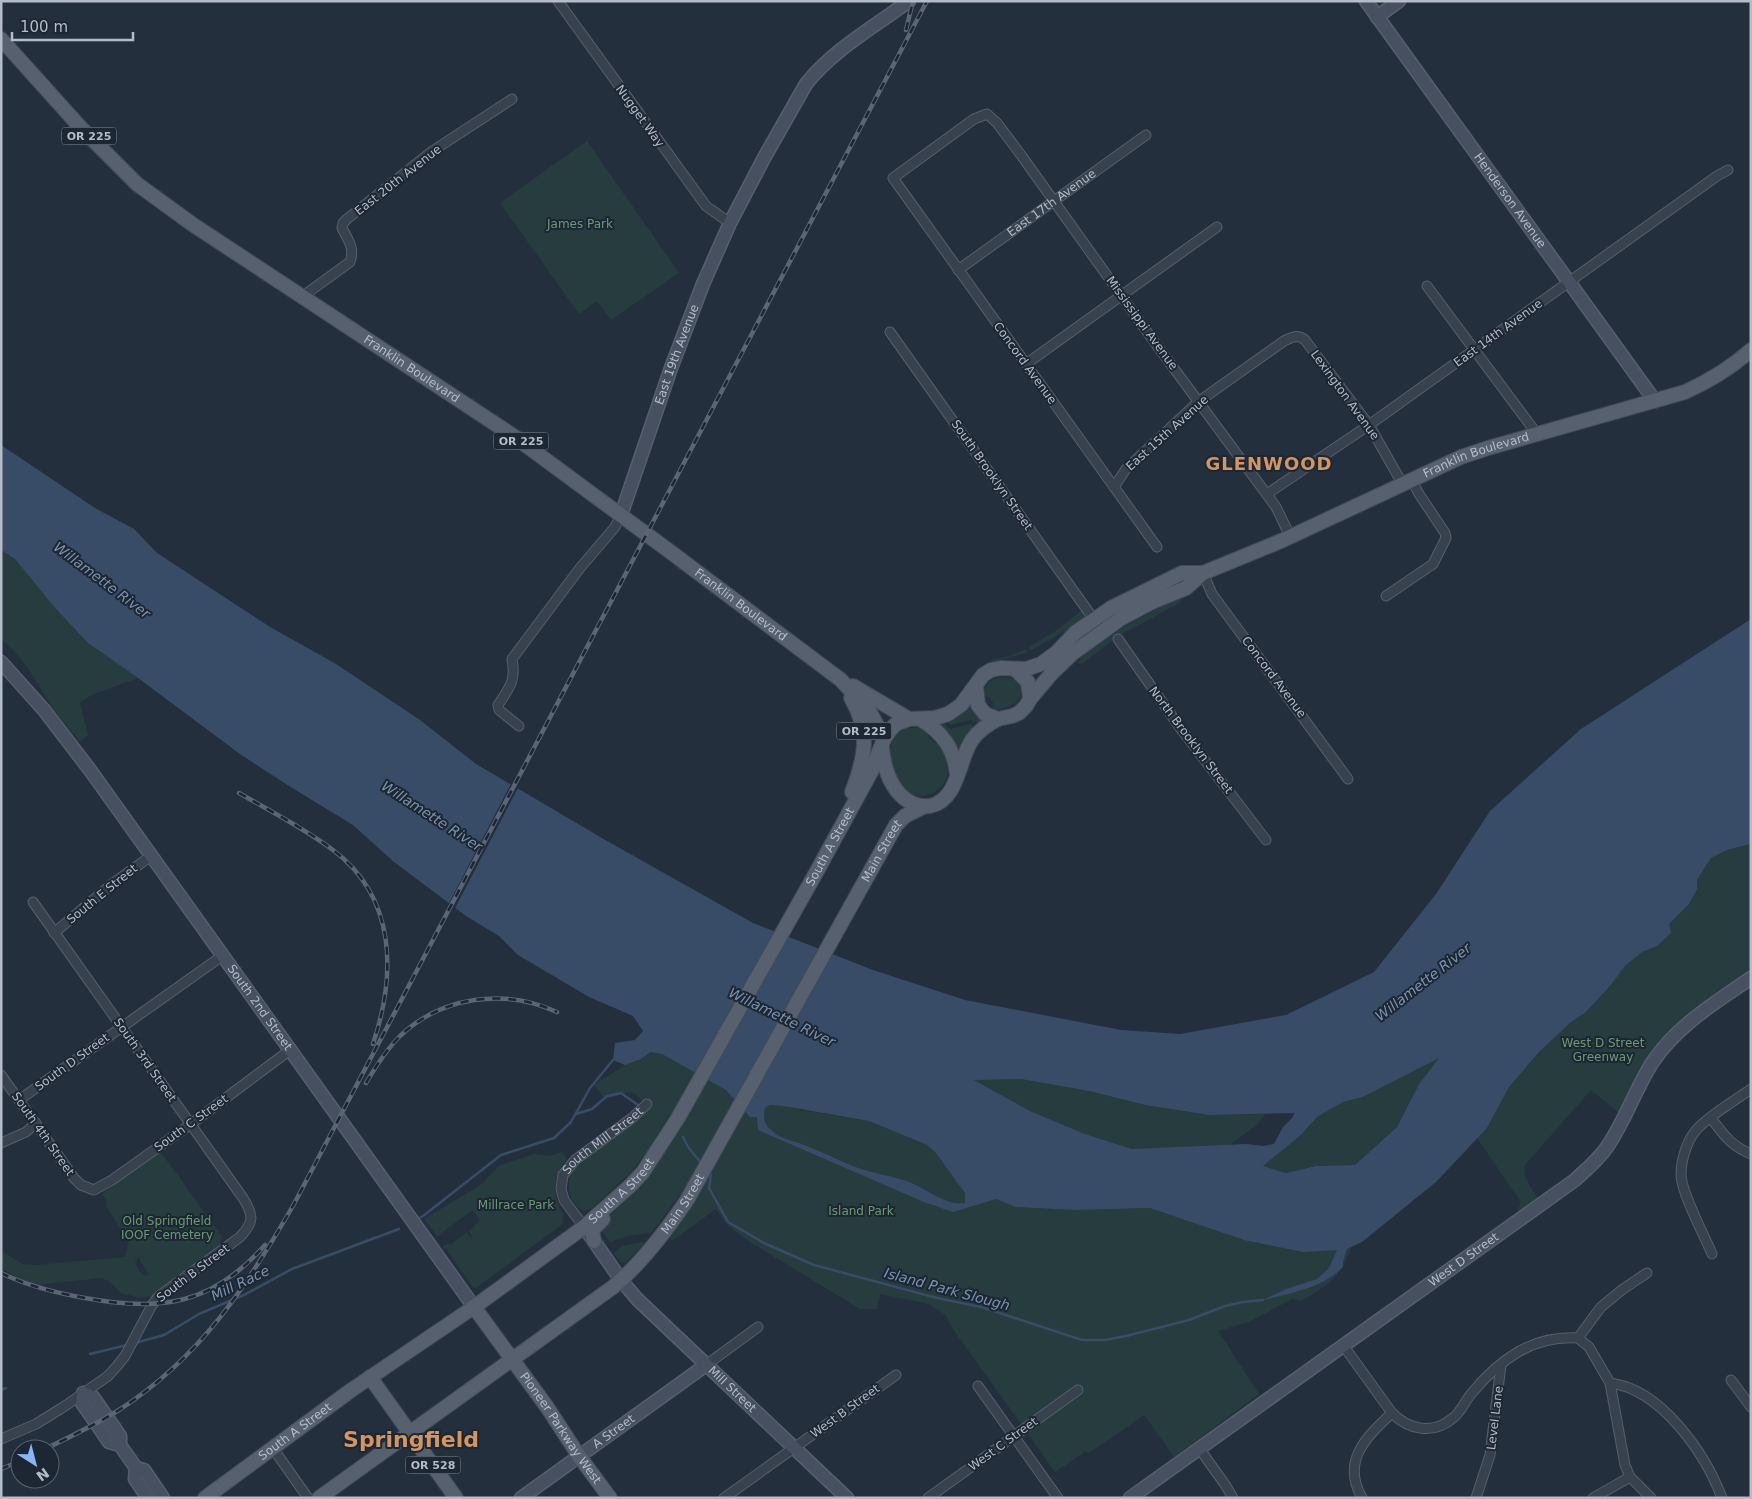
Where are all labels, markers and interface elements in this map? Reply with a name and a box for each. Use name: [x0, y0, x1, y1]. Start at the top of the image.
scale bar: [12, 10, 134, 42]
text: 100 m: [20, 18, 68, 36]
street label: Nugget Way: [613, 82, 667, 150]
road number: OR 225: [62, 128, 116, 144]
street label: East 20th Avenue: [352, 142, 444, 218]
street label: Henderson Avenue: [1471, 150, 1549, 251]
street label: East 17th Avenue: [1004, 166, 1098, 239]
park label: James Park: [546, 217, 613, 231]
street label: Mississippi Avenue: [1103, 273, 1181, 373]
street label: East 14th Avenue: [1451, 296, 1545, 370]
street label: East 19th Avenue: [652, 302, 702, 406]
street label: Concord Avenue: [991, 319, 1059, 407]
street label: Franklin Boulevard: [361, 332, 462, 405]
street label: Lexington Avenue: [1308, 347, 1382, 443]
street label: East 15th Avenue: [1123, 392, 1211, 474]
street label: South Brooklyn Street: [949, 417, 1036, 533]
street label: Franklin Boulevard: [1421, 430, 1531, 481]
road number: OR 225: [494, 432, 548, 450]
district label: GLENWOOD: [1205, 453, 1333, 474]
water label: Willamette River: [51, 539, 154, 622]
street label: Franklin Boulevard: [692, 566, 790, 644]
street label: Concord Avenue: [1239, 634, 1309, 720]
street label: North Brooklyn Street: [1146, 684, 1236, 796]
road number: OR 225: [836, 722, 892, 739]
water label: Willamette River: [379, 778, 486, 855]
street label: South A Street: [803, 805, 857, 888]
street label: Main Street: [859, 816, 905, 885]
street label: South E Street: [64, 861, 140, 927]
water label: Willamette River: [1372, 939, 1475, 1024]
street label: South 2nd Street: [224, 962, 295, 1053]
water label: Willamette River: [726, 984, 839, 1050]
street label: South 3rd Street: [111, 1015, 179, 1105]
street label: South D Street: [32, 1030, 112, 1094]
park label: West D Street Greenway: [1562, 1036, 1645, 1064]
street label: South 4th Street: [9, 1089, 77, 1179]
street label: South C Street: [152, 1091, 231, 1154]
street label: South Mill Street: [559, 1104, 646, 1177]
street label: South A Street: [586, 1155, 657, 1227]
street label: Main Street: [658, 1171, 707, 1237]
park label: Millrace Park: [478, 1198, 554, 1212]
park label: Island Park: [828, 1204, 894, 1218]
park label: Old Springfield IOOF Cemetery: [121, 1214, 213, 1242]
street label: West D Street: [1426, 1230, 1502, 1289]
street label: South B Street: [154, 1241, 232, 1305]
water label: Mill Race: [208, 1262, 272, 1304]
water label: Island Park Slough: [882, 1265, 1012, 1313]
street label: Mill Street: [705, 1363, 759, 1415]
street label: Pioneer Parkway West: [517, 1370, 604, 1487]
street label: West B Street: [808, 1381, 882, 1441]
street label: Level Lane: [1484, 1385, 1506, 1451]
street label: South A Street: [256, 1400, 335, 1463]
street label: A Street: [590, 1411, 638, 1451]
street label: West C Street: [966, 1414, 1041, 1474]
district label: Springfield: [343, 1427, 479, 1452]
north arrow: [10, 1439, 60, 1489]
road number: OR 528: [406, 1456, 460, 1474]
text: N: [33, 1465, 52, 1484]

